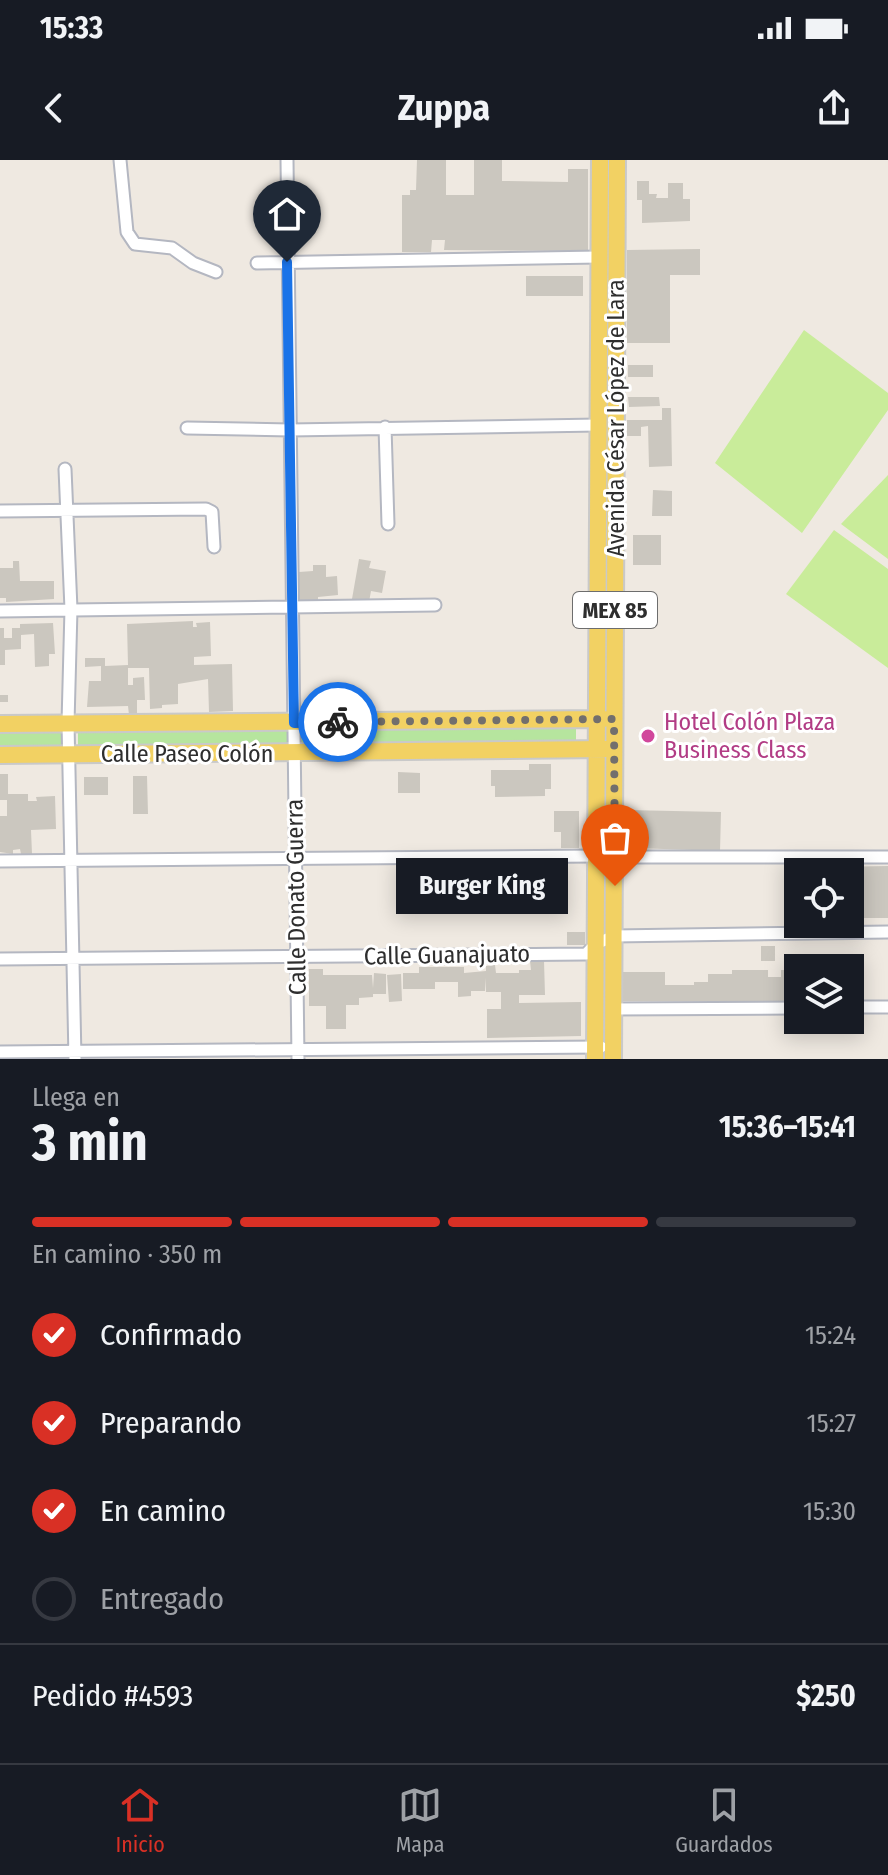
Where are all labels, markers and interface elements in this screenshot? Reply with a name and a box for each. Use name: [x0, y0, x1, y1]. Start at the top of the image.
text: 15:33: [40, 10, 103, 46]
icon: back: [32, 86, 76, 130]
text: Zuppa: [398, 86, 490, 130]
icon: share: [812, 86, 856, 130]
pin: [253, 180, 321, 262]
icon: home: [265, 192, 309, 236]
street label: Avenida César López de Lara: [602, 279, 630, 557]
road number: MEX 85: [573, 592, 657, 628]
courier: [298, 682, 378, 762]
icon: bike: [316, 700, 360, 744]
place label: Hotel Colón Plaza Business Class: [664, 708, 835, 764]
marker: Hotel Colón Plaza Business Class: [639, 727, 657, 745]
street label: Calle Paseo Colón: [101, 740, 273, 768]
street label: Calle Donato Guerra: [280, 799, 312, 995]
pin: [581, 804, 649, 886]
icon: bag: [593, 816, 637, 860]
callout: Burger King: [395, 858, 567, 914]
map controls: [784, 858, 864, 1034]
button: locate: [784, 858, 864, 938]
text: Burger King: [419, 870, 545, 901]
street label: Calle Guanajuato: [364, 940, 530, 970]
button: layers: [784, 954, 864, 1034]
text: Llega en: [32, 1082, 120, 1113]
text: 15:36–15:41: [719, 1109, 856, 1145]
text: 3 min: [32, 1111, 148, 1174]
text: En camino · 350 m: [32, 1239, 222, 1270]
icon: check: [32, 1313, 76, 1357]
text: Confirmado: [100, 1317, 242, 1353]
text: 15:24: [805, 1320, 856, 1351]
icon: check: [32, 1401, 76, 1445]
text: Preparando: [100, 1405, 242, 1441]
text: 15:27: [807, 1408, 856, 1439]
icon: check: [32, 1489, 76, 1533]
text: En camino: [100, 1493, 226, 1529]
text: 15:30: [803, 1496, 856, 1527]
text: Entregado: [100, 1581, 224, 1617]
text: Pedido #4593: [32, 1678, 193, 1714]
text: $250: [796, 1678, 856, 1714]
tab: Inicio: [115, 1783, 165, 1858]
tab: Mapa: [396, 1783, 444, 1858]
tab: Guardados: [675, 1783, 773, 1858]

